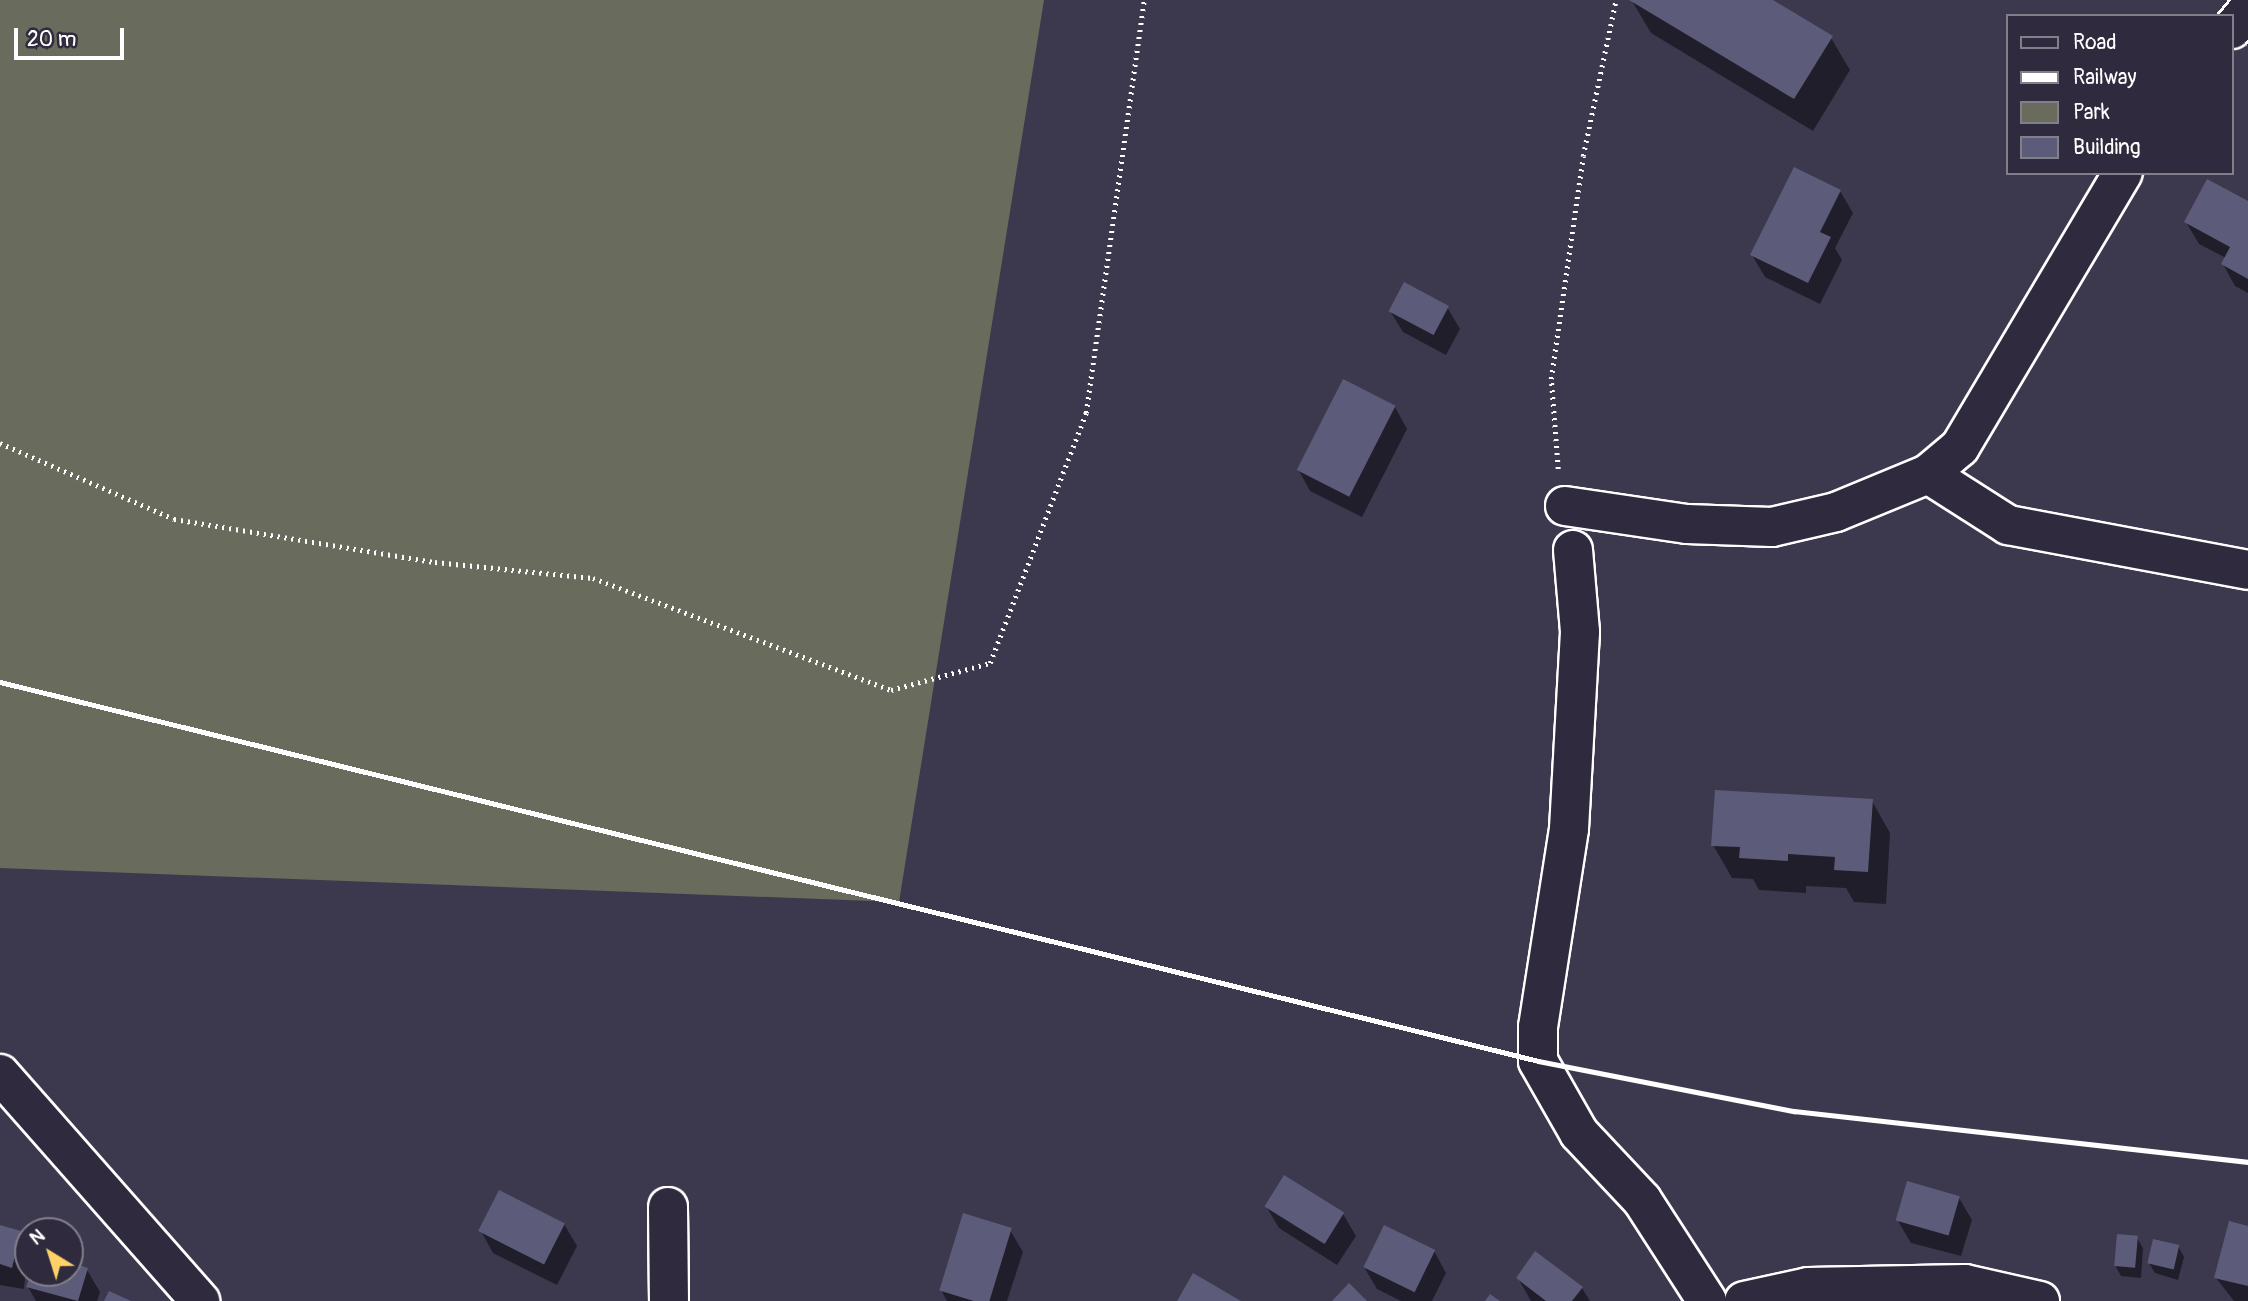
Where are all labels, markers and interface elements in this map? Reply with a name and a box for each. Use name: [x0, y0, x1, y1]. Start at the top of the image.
scale bar: [18, 14, 128, 58]
legend: [2007, 14, 2234, 175]
text: 20 m: [27, 26, 76, 53]
text: Road: [2073, 29, 2117, 56]
text: Railway: [2073, 64, 2137, 91]
text: Park: [2073, 99, 2110, 126]
text: Building: [2073, 134, 2140, 161]
north arrow: [14, 1217, 84, 1287]
text: N: [25, 1224, 50, 1250]

